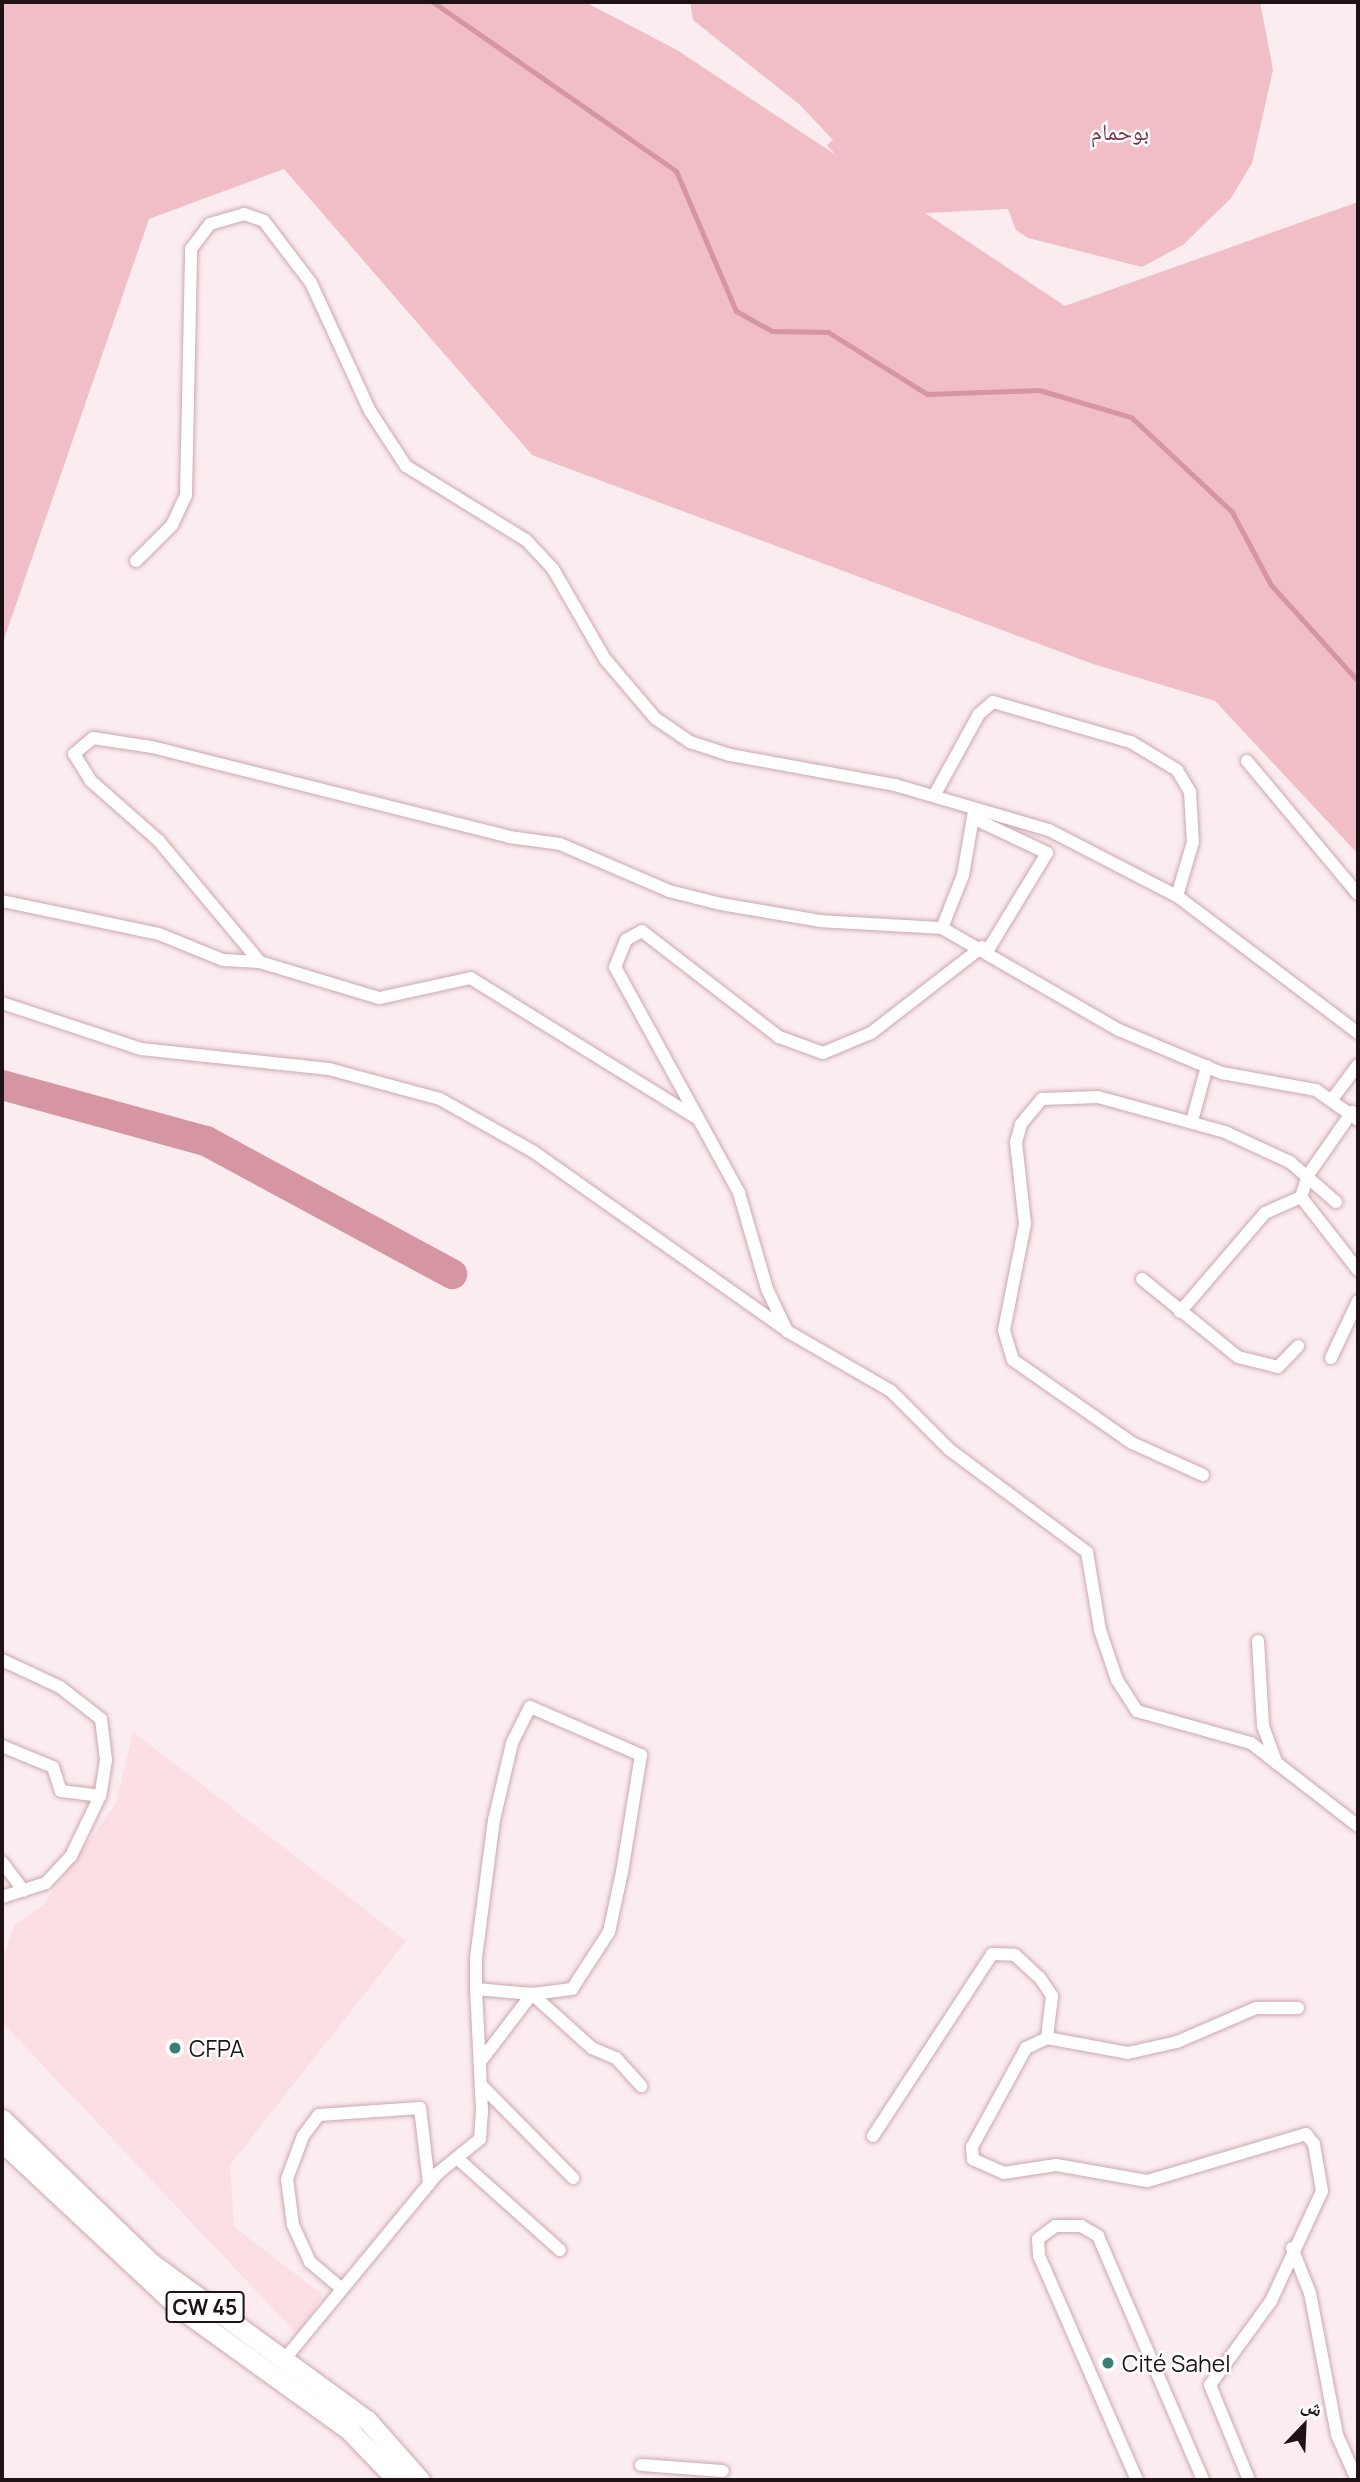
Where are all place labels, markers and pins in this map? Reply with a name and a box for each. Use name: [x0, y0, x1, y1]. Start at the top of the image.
place label: CFPA: [189, 2034, 244, 2062]
marker: CFPA: [167, 2040, 183, 2056]
place label: Cité Sahel: [1122, 2349, 1231, 2377]
marker: Cité Sahel: [1100, 2355, 1116, 2371]

